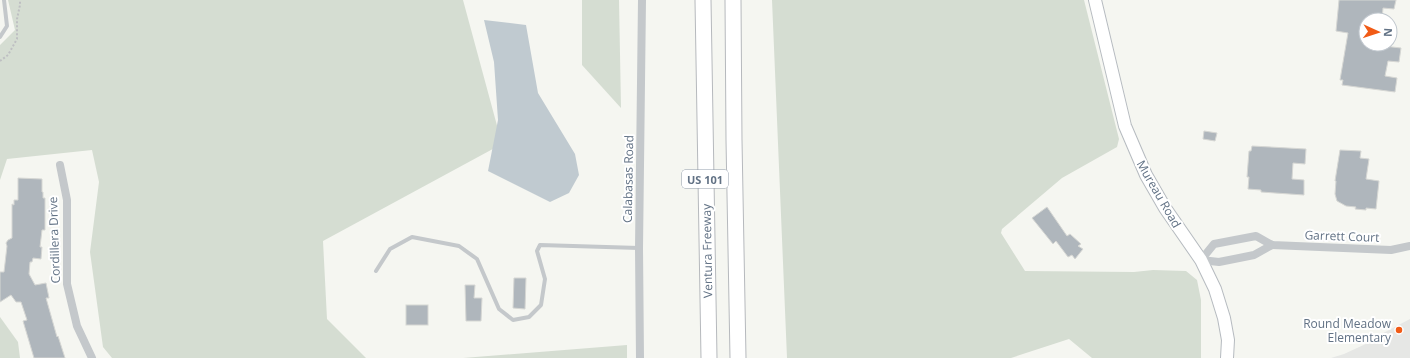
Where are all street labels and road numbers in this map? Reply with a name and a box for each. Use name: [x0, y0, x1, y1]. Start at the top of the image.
street label: Calabasas Road: [619, 135, 637, 223]
street label: Mureau Road: [1133, 157, 1185, 231]
road number: US 101: [682, 170, 728, 188]
street label: Cordillera Drive: [44, 196, 64, 284]
street label: Ventura Freeway: [698, 203, 716, 298]
street label: Garrett Court: [1304, 226, 1380, 246]

